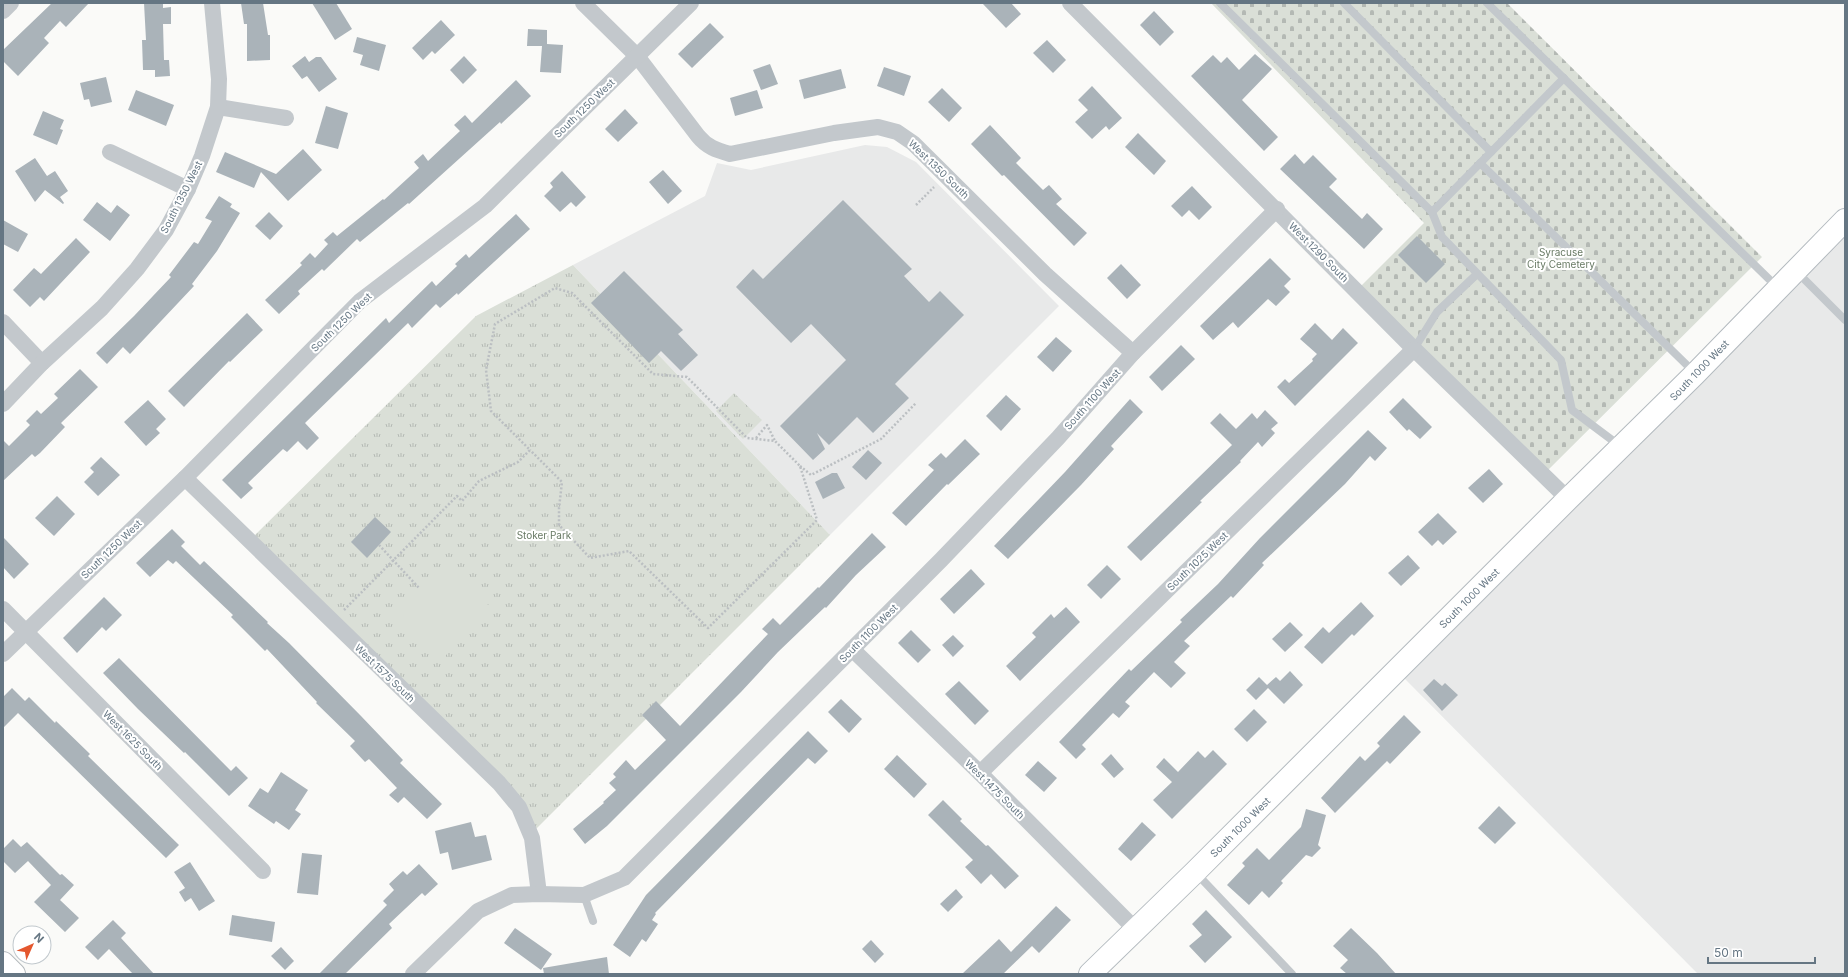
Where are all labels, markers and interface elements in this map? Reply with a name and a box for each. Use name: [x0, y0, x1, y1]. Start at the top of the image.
street label: South 1250 West: [551, 76, 617, 140]
street label: West 1350 South: [906, 137, 972, 201]
street label: South 1350 West: [158, 158, 205, 235]
street label: West 1290 South: [1287, 220, 1351, 284]
park label: Syracuse City Cemetery: [1527, 246, 1595, 270]
street label: South 1250 West: [308, 290, 374, 354]
street label: South 1000 West: [1667, 337, 1732, 403]
street label: South 1100 West: [1062, 366, 1123, 432]
street label: South 1250 West: [78, 517, 144, 581]
park label: Stoker Park: [517, 529, 572, 541]
street label: South 1025 West: [1164, 529, 1230, 593]
street label: South 1000 West: [1437, 565, 1502, 630]
street label: South 1100 West: [836, 601, 900, 665]
street label: West 1575 South: [353, 641, 418, 705]
street label: West 1625 South: [101, 708, 165, 772]
street label: West 1475 South: [963, 757, 1027, 821]
street label: South 1000 West: [1208, 794, 1273, 859]
north arrow: [12, 925, 52, 965]
text: N: [31, 930, 47, 946]
scale bar: [1708, 939, 1815, 965]
text: 50 m: [1714, 945, 1743, 960]

